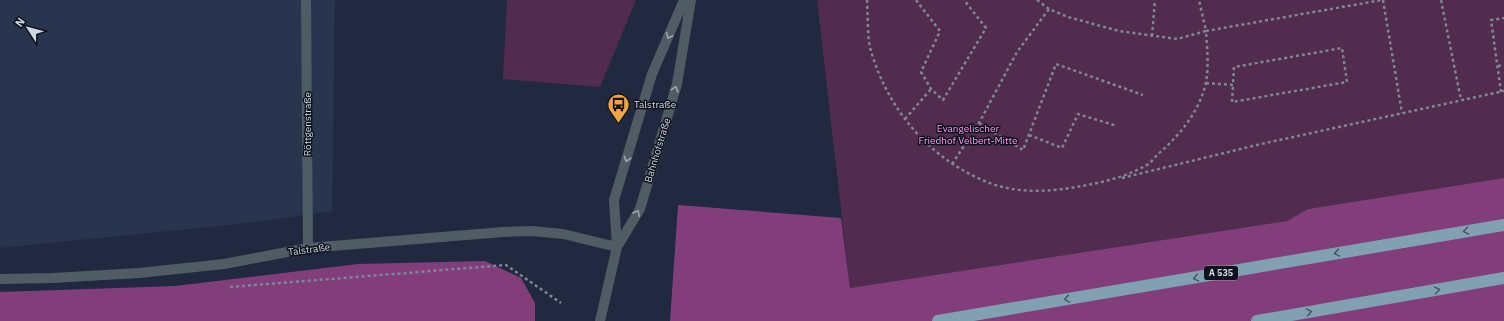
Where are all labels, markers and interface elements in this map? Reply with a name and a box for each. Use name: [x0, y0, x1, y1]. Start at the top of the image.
north arrow: [8, 8, 48, 48]
text: N: [12, 15, 28, 29]
one-way arrow: [665, 32, 673, 39]
one-way arrow: [670, 86, 679, 93]
street label: Röttgenstraße: [301, 91, 314, 156]
bus stop icon: Talstraße: [605, 91, 631, 124]
place label: Talstraße: [634, 98, 677, 111]
street label: Bahnhofstraße: [641, 116, 674, 184]
park label: Evangelischer Friedhof Velbert-Mitte: [919, 122, 1018, 147]
one-way arrow: [623, 155, 632, 162]
one-way arrow: [632, 210, 639, 217]
one-way arrow: [1462, 226, 1469, 235]
street label: Talstraße: [287, 240, 331, 259]
one-way arrow: [1334, 249, 1341, 257]
road number: A 535: [1204, 266, 1238, 280]
one-way arrow: [1192, 273, 1199, 282]
one-way arrow: [1434, 286, 1440, 294]
one-way arrow: [1064, 295, 1070, 303]
one-way arrow: [1306, 308, 1312, 317]

